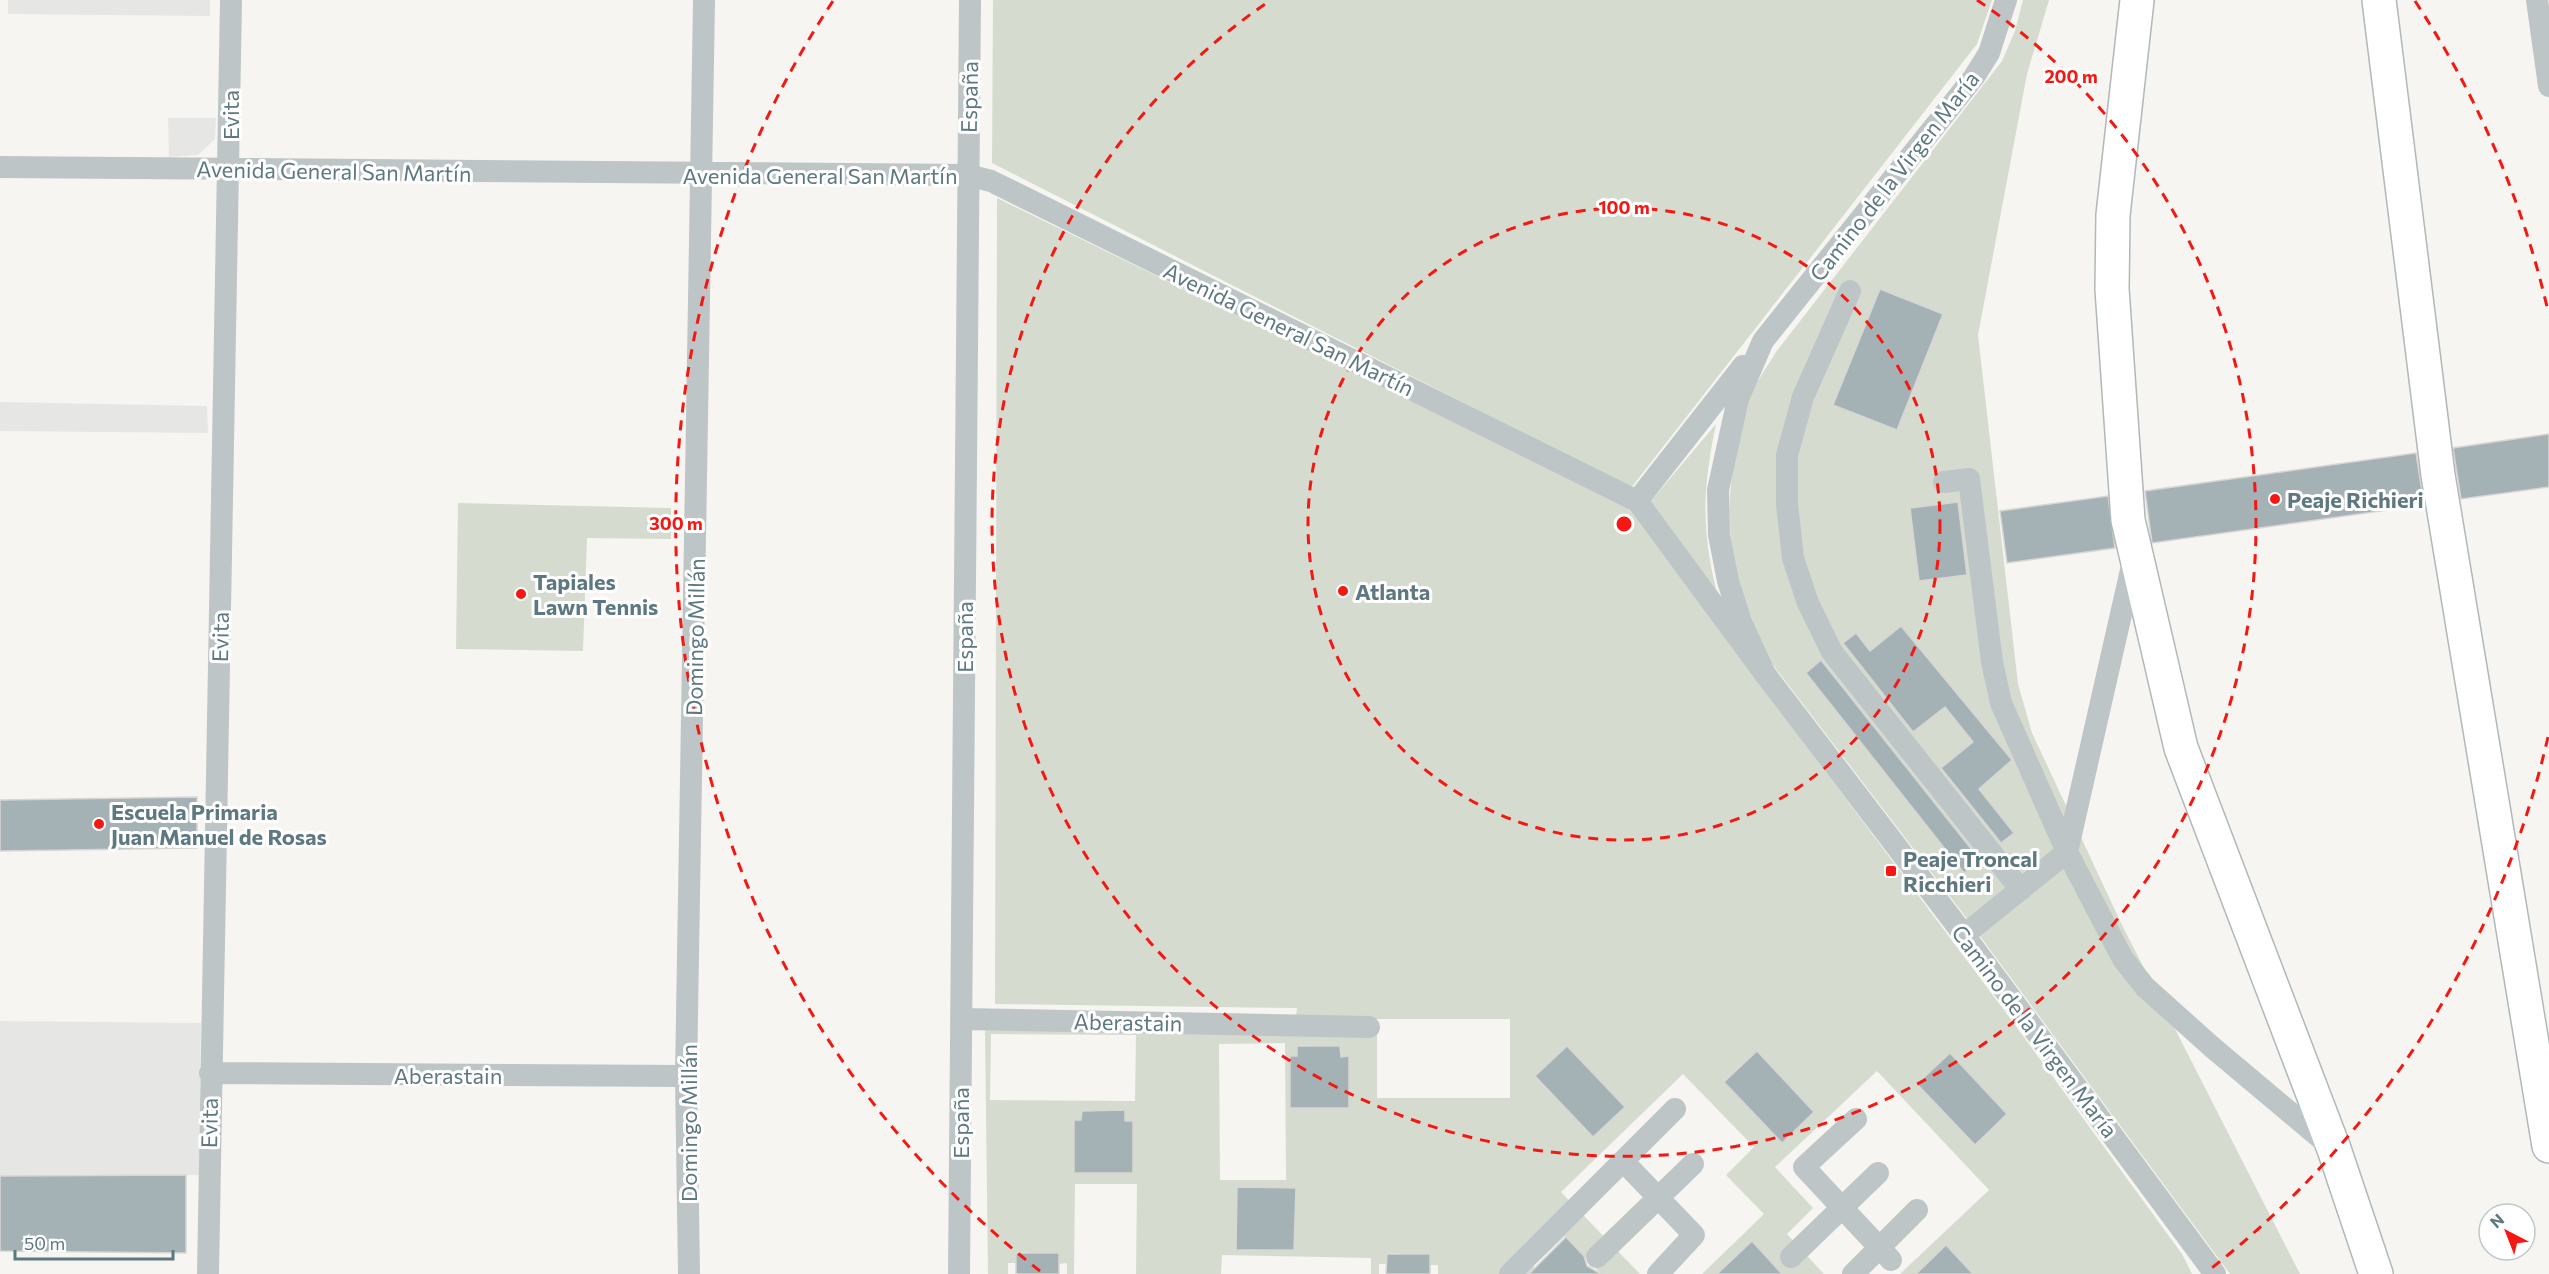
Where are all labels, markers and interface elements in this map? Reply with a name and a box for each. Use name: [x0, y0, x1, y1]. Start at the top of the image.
street label: España: [955, 61, 983, 133]
text: 200 m: [2044, 65, 2098, 87]
street label: Camino de la Virgen María: [1804, 66, 1984, 286]
street label: Evita: [217, 90, 244, 140]
street label: Avenida General San Martín: [196, 155, 472, 187]
street label: Avenida General San Martín: [683, 162, 958, 189]
text: 100 m: [1598, 196, 1650, 218]
street label: Avenida General San Martín: [1159, 257, 1419, 401]
place label: Peaje Richieri: [2287, 486, 2424, 513]
marker: Peaje Richieri: [2268, 492, 2282, 506]
text: 300 m: [649, 512, 703, 534]
centre of rings: [1614, 514, 1634, 534]
street label: Domingo Millán: [680, 558, 710, 716]
place label: Tapiales Lawn Tennis: [533, 568, 658, 620]
place label: Atlanta: [1355, 578, 1430, 605]
marker: Atlanta: [1336, 584, 1350, 598]
marker: Tapiales Lawn Tennis: [514, 587, 528, 601]
street label: España: [951, 601, 978, 673]
street label: Evita: [206, 612, 234, 662]
place label: Escuela Primaria Juan Manuel de Rosas: [111, 798, 327, 850]
marker: Escuela Primaria Juan Manuel de Rosas: [92, 817, 106, 831]
place label: Peaje Troncal Ricchieri: [1903, 845, 2038, 897]
marker: Peaje Troncal Ricchieri: [1884, 864, 1898, 878]
street label: Camino de la Virgen María: [1946, 919, 2124, 1143]
street label: Aberastain: [1073, 1008, 1183, 1036]
street label: Domingo Millán: [675, 1044, 702, 1202]
street label: Aberastain: [394, 1062, 502, 1089]
street label: España: [947, 1087, 974, 1159]
street label: Evita: [195, 1098, 223, 1148]
north arrow: [2477, 1202, 2537, 1262]
text: N: [2486, 1209, 2507, 1232]
scale bar: [15, 1223, 172, 1261]
text: 50 m: [24, 1232, 65, 1254]

